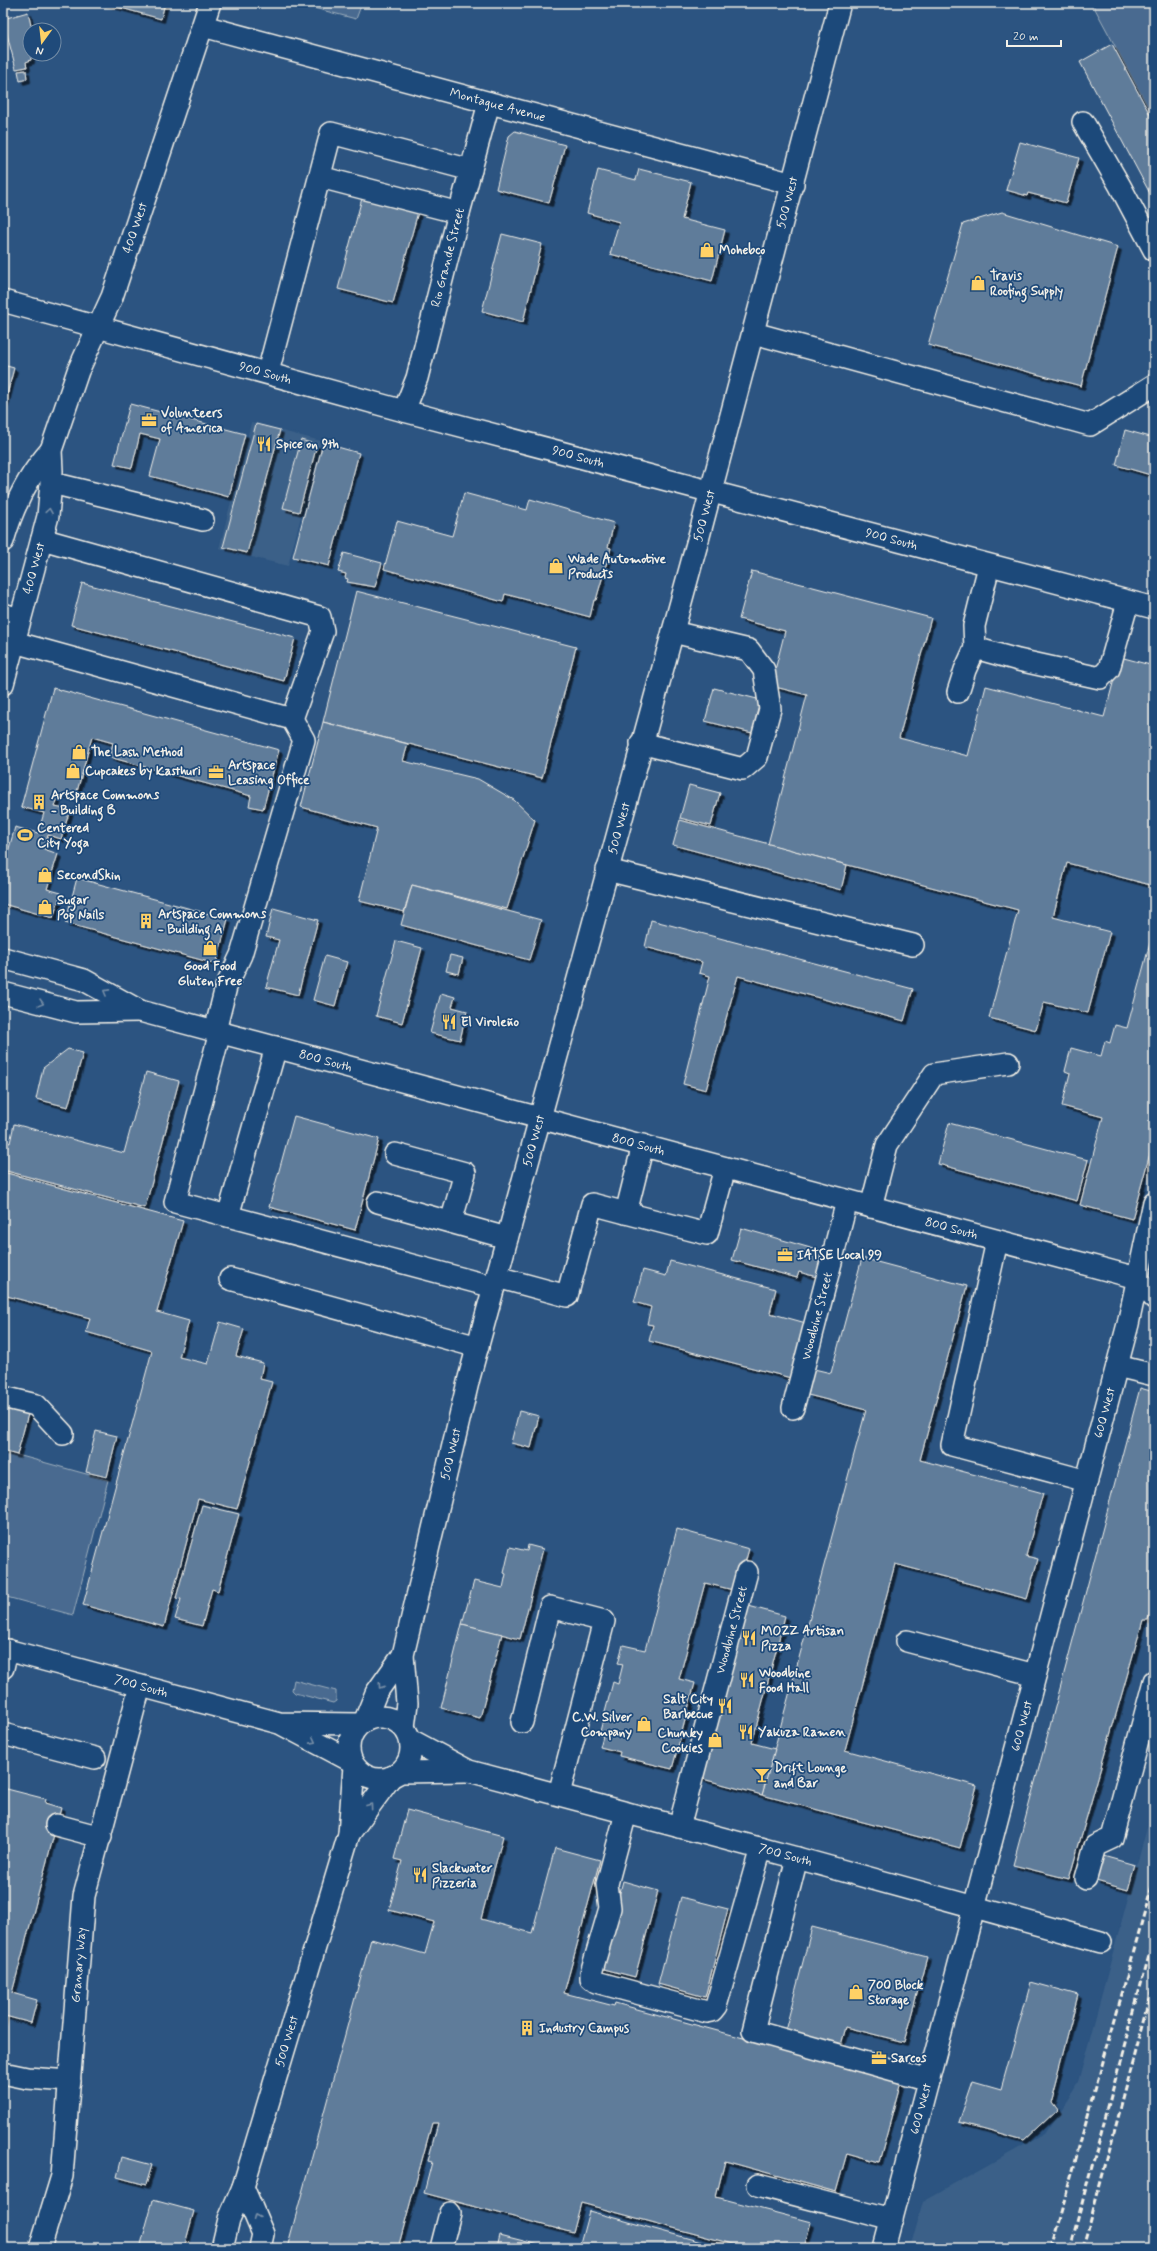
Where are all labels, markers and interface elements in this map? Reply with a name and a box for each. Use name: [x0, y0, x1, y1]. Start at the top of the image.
north arrow: [22, 22, 62, 62]
scale bar: [1007, 22, 1061, 48]
text: 20 m: [1013, 29, 1039, 45]
text: N: [34, 43, 45, 58]
street label: Montague Avenue: [448, 84, 547, 126]
street label: 500 West: [772, 174, 802, 230]
street label: 400 West: [119, 200, 152, 256]
street label: Rio Grande Street: [427, 206, 469, 309]
shop icon: Mohebco: [698, 241, 716, 259]
place label: Mohebco: [719, 242, 765, 259]
place label: Travis Roofing Supply: [990, 268, 1063, 303]
shop icon: Travis Roofing Supply: [969, 274, 987, 292]
street label: 900 South: [237, 358, 293, 388]
place label: Volunteers of America: [161, 405, 223, 437]
office icon: Volunteers of America: [140, 411, 158, 429]
restaurant icon: Spice on 9th: [255, 435, 273, 453]
place label: Spice on 9th: [276, 436, 339, 453]
street label: 900 South: [550, 442, 606, 472]
street label: 500 West: [689, 488, 719, 544]
one-way arrow: [44, 508, 52, 514]
street label: 900 South: [864, 524, 920, 554]
street label: 400 West: [19, 540, 49, 596]
place label: Wade Automotive Products: [567, 551, 667, 583]
shop icon: Wade Automotive Products: [547, 557, 565, 575]
shop icon: The Lash Method: [70, 743, 88, 761]
place label: The Lash Method: [91, 744, 183, 761]
place label: Artspace Leasing Office: [228, 757, 310, 790]
shop icon: Cupcakes by Kasthuri: [64, 762, 82, 780]
place label: Cupcakes by Kasthuri: [85, 763, 201, 780]
office icon: Artspace Leasing Office: [207, 763, 225, 781]
place label: Artspace Commons - Building B: [51, 787, 160, 822]
building icon: Artspace Commons - Building B: [30, 793, 48, 811]
street label: 500 West: [604, 800, 634, 856]
place label: Centered City Yoga: [37, 820, 90, 855]
sports icon: Centered City Yoga: [16, 826, 34, 844]
shop icon: SecondSkin: [36, 866, 54, 884]
place label: SecondSkin: [57, 867, 121, 884]
place label: Sugar Pop Nails: [57, 892, 105, 924]
shop icon: Sugar Pop Nails: [36, 898, 54, 916]
place label: Artspace Commons - Building A: [158, 906, 267, 941]
building icon: Artspace Commons - Building A: [137, 912, 155, 930]
shop icon: Good Food Gluten Free: [201, 939, 219, 957]
place label: Good Food Gluten Free: [178, 958, 243, 990]
one-way arrow: [103, 989, 110, 996]
one-way arrow: [37, 998, 44, 1007]
restaurant icon: El Viroleño: [440, 1013, 458, 1031]
place label: El Viroleño: [461, 1014, 519, 1031]
street label: 800 South: [297, 1045, 354, 1076]
street label: 500 West: [519, 1113, 549, 1169]
street label: 800 South: [610, 1129, 667, 1160]
street label: 800 South: [923, 1213, 980, 1244]
office icon: IATSE Local 99: [776, 1246, 794, 1264]
place label: IATSE Local 99: [797, 1247, 882, 1264]
street label: Woodbine Street: [797, 1270, 837, 1362]
street label: 600 West: [1090, 1385, 1119, 1440]
street label: 500 West: [436, 1426, 465, 1482]
street label: Woodbine Street: [712, 1584, 751, 1676]
place label: MOZZ Artisan Pizza: [761, 1623, 844, 1655]
restaurant icon: MOZZ Artisan Pizza: [740, 1629, 758, 1647]
place label: Woodbine Food Hall: [758, 1665, 811, 1697]
street label: 700 South: [112, 1671, 170, 1701]
restaurant icon: Woodbine Food Hall: [738, 1671, 756, 1689]
one-way arrow: [379, 1681, 386, 1688]
place label: Salt City Barbecue: [663, 1691, 713, 1723]
restaurant icon: Salt City Barbecue: [716, 1697, 734, 1715]
street label: 600 West: [1007, 1699, 1037, 1753]
place label: C.W. Silver Company: [572, 1709, 633, 1741]
shop icon: C.W. Silver Company: [635, 1715, 653, 1733]
restaurant icon: Yakuza Ramen: [737, 1723, 755, 1741]
place label: Yakuza Ramen: [758, 1724, 846, 1741]
place label: Chunky Cookies: [657, 1725, 703, 1757]
shop icon: Chunky Cookies: [706, 1731, 724, 1749]
one-way arrow: [309, 1737, 316, 1744]
place label: Drift Lounge and Bar: [774, 1760, 847, 1792]
bar icon: Drift Lounge and Bar: [753, 1766, 771, 1784]
one-way arrow: [365, 1803, 372, 1810]
street label: 700 South: [757, 1840, 814, 1870]
place label: Slackwater Pizzeria: [432, 1860, 493, 1892]
restaurant icon: Slackwater Pizzeria: [411, 1866, 429, 1884]
street label: Granary Way: [67, 1927, 90, 2003]
place label: 700 Block Storage: [868, 1977, 924, 2010]
shop icon: 700 Block Storage: [847, 1983, 865, 2001]
street label: 500 West: [271, 2013, 303, 2069]
building icon: Industry Campus: [518, 2019, 536, 2037]
place label: Industry Campus: [539, 2020, 629, 2037]
office icon: Sarcos: [870, 2049, 888, 2067]
place label: Sarcos: [891, 2050, 927, 2067]
street label: 600 West: [906, 2081, 936, 2136]
one-way arrow: [253, 2214, 261, 2222]

